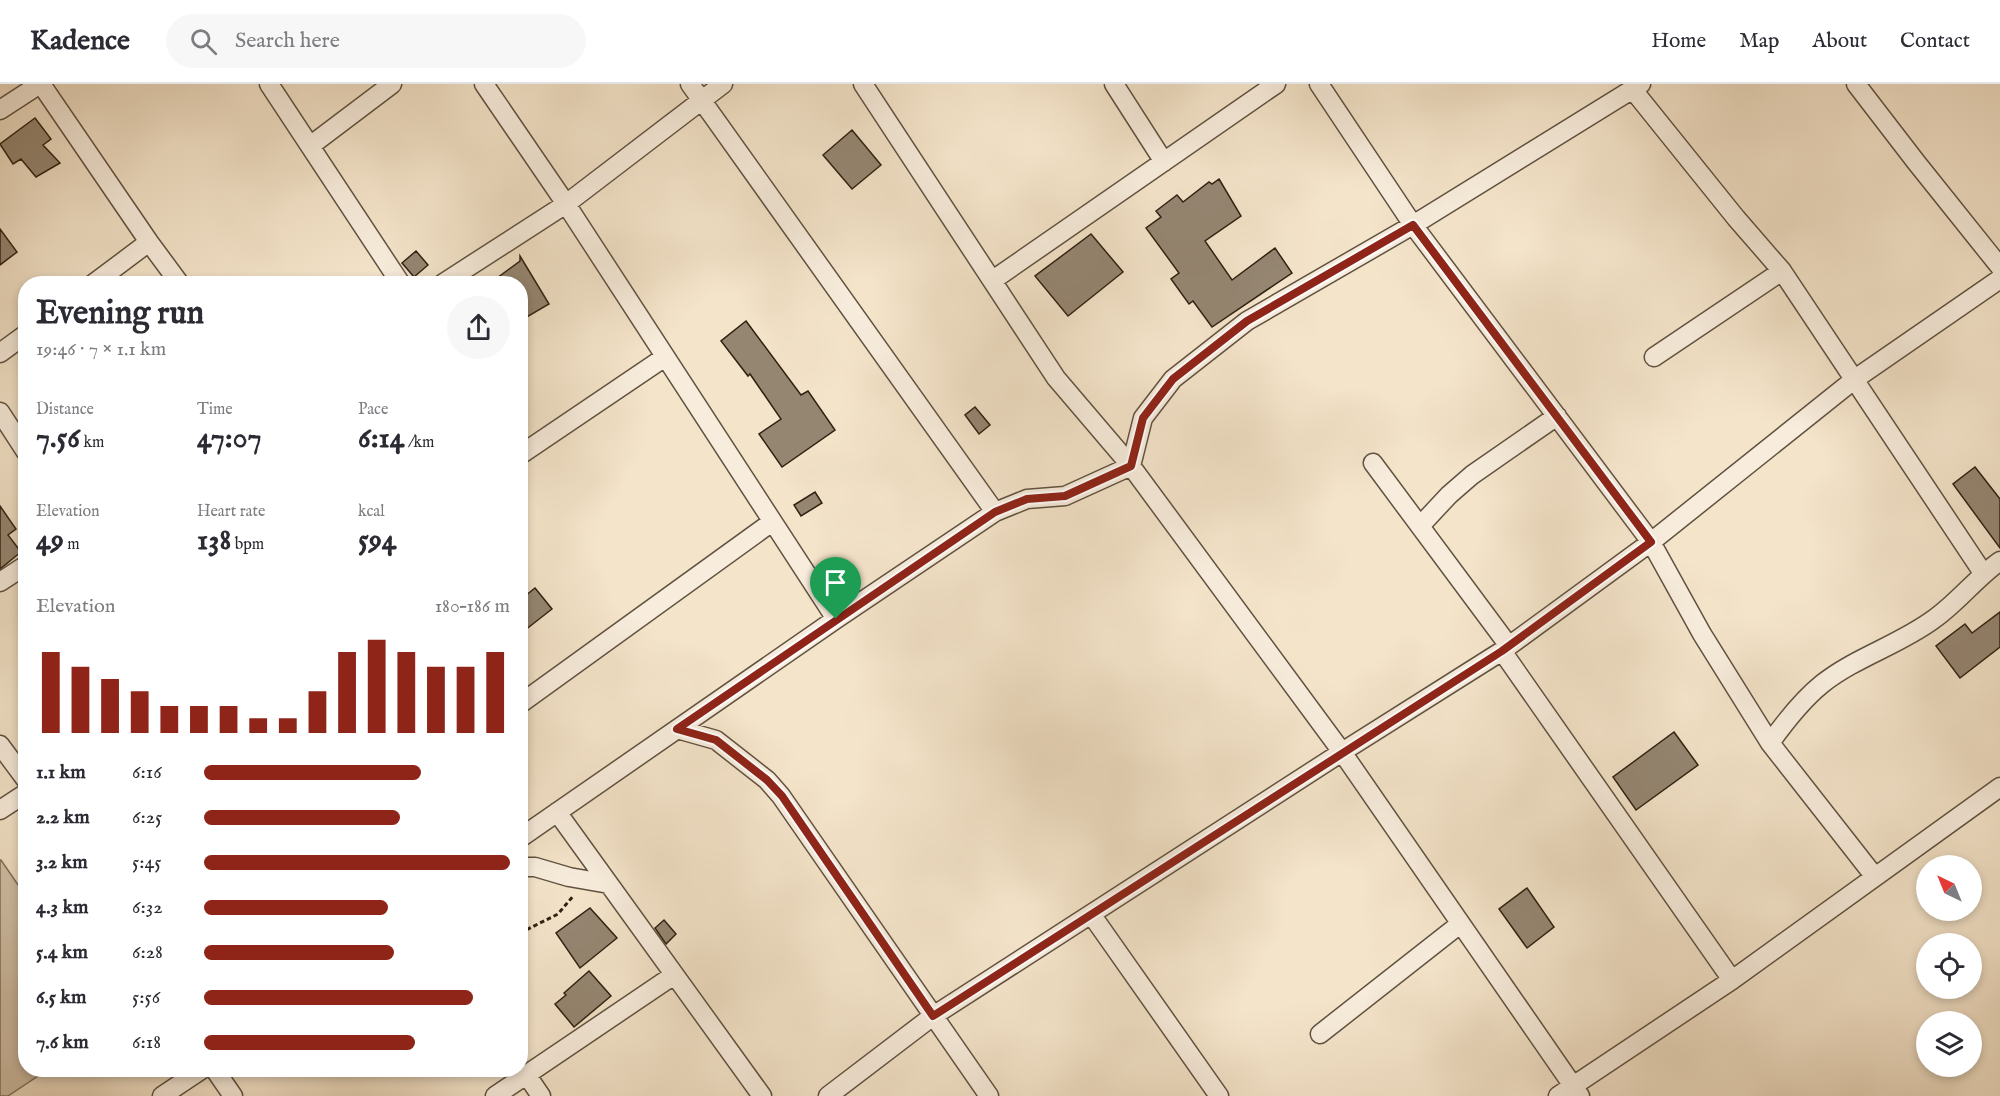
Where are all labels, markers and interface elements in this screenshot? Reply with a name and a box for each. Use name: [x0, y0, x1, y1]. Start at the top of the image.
search box: [166, 14, 586, 68]
text: Kadence: [30, 24, 130, 59]
icon: search: [187, 25, 220, 58]
text: Search here: [235, 27, 340, 55]
text: Home: [1651, 28, 1706, 55]
text: Map: [1739, 28, 1779, 55]
text: About: [1812, 28, 1867, 55]
text: Contact: [1900, 28, 1970, 55]
text: Evening run: [36, 293, 204, 335]
button: share: [447, 296, 510, 359]
text: 19:46 · 7 × 1.1 km: [36, 337, 166, 362]
text: Distance: [36, 400, 94, 420]
text: Time: [197, 400, 233, 420]
text: Pace: [358, 400, 388, 420]
text: 7.56: [36, 420, 80, 458]
text: 47:07: [197, 420, 262, 458]
text: 6:14: [358, 420, 404, 458]
text: km: [80, 433, 104, 453]
text: /km: [404, 433, 434, 453]
text: Elevation: [36, 502, 99, 522]
text: Heart rate: [197, 502, 265, 522]
text: kcal: [358, 502, 385, 522]
text: 49: [36, 522, 64, 560]
text: 138: [197, 522, 231, 560]
text: 594: [358, 522, 396, 560]
text: m: [64, 535, 80, 555]
text: bpm: [231, 535, 264, 555]
pin: [810, 557, 861, 619]
icon: arrive: [819, 566, 852, 599]
text: Elevation: [36, 594, 115, 619]
text: 180–186 m: [435, 594, 510, 619]
text: 1.1 km: [36, 760, 86, 785]
text: 6:16: [132, 760, 162, 785]
text: 2.2 km: [36, 805, 90, 830]
text: 6:25: [132, 805, 162, 830]
text: 3.2 km: [36, 850, 88, 875]
text: 5:45: [132, 850, 162, 875]
north arrow: [1916, 855, 1982, 921]
map controls: [1916, 855, 1982, 1077]
text: 4.3 km: [36, 895, 89, 920]
text: 6:32: [132, 895, 163, 920]
button: locate: [1916, 933, 1982, 999]
text: 5.4 km: [36, 940, 88, 965]
text: 6:28: [132, 940, 163, 965]
text: 6.5 km: [36, 985, 87, 1010]
text: 5:56: [132, 985, 160, 1010]
button: layers: [1916, 1011, 1982, 1077]
text: 7.6 km: [36, 1030, 89, 1055]
text: 6:18: [132, 1030, 161, 1055]

